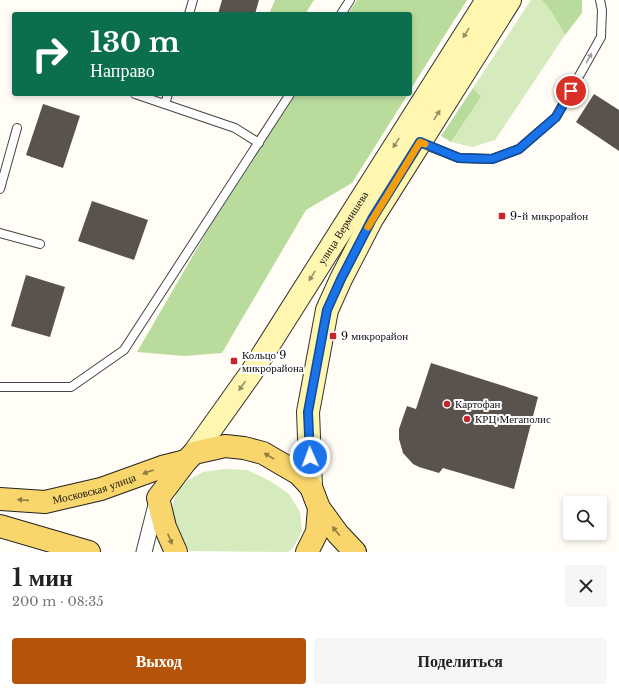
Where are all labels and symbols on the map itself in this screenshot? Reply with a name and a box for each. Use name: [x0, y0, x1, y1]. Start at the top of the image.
one-way arrow: [462, 28, 470, 38]
one-way arrow: [586, 52, 593, 63]
pin: [554, 74, 588, 108]
one-way arrow: [434, 109, 441, 121]
one-way arrow: [393, 137, 400, 149]
street label: улица Вермишева: [314, 188, 371, 267]
place label: 9-й микрорайон: [510, 209, 588, 223]
marker: 9-й микрорайон: [497, 211, 507, 221]
one-way arrow: [308, 271, 316, 282]
place label: 9 микрорайон: [341, 329, 408, 343]
marker: 9 микрорайон: [328, 331, 338, 341]
place label: Кольцо 9 микрорайона: [242, 348, 304, 375]
marker: Кольцо 9 микрорайона: [229, 356, 239, 366]
one-way arrow: [238, 380, 246, 391]
place label: Картофан: [455, 397, 501, 411]
marker: Картофан: [442, 399, 452, 409]
place label: КРЦ Мегаполис: [475, 412, 551, 426]
marker: КРЦ Мегаполис: [462, 414, 472, 424]
position arrow: [289, 436, 331, 478]
one-way arrow: [264, 452, 274, 460]
one-way arrow: [142, 469, 154, 475]
street label: Московская улица: [51, 470, 138, 507]
one-way arrow: [16, 497, 29, 504]
one-way arrow: [332, 526, 341, 536]
one-way arrow: [167, 533, 173, 544]

